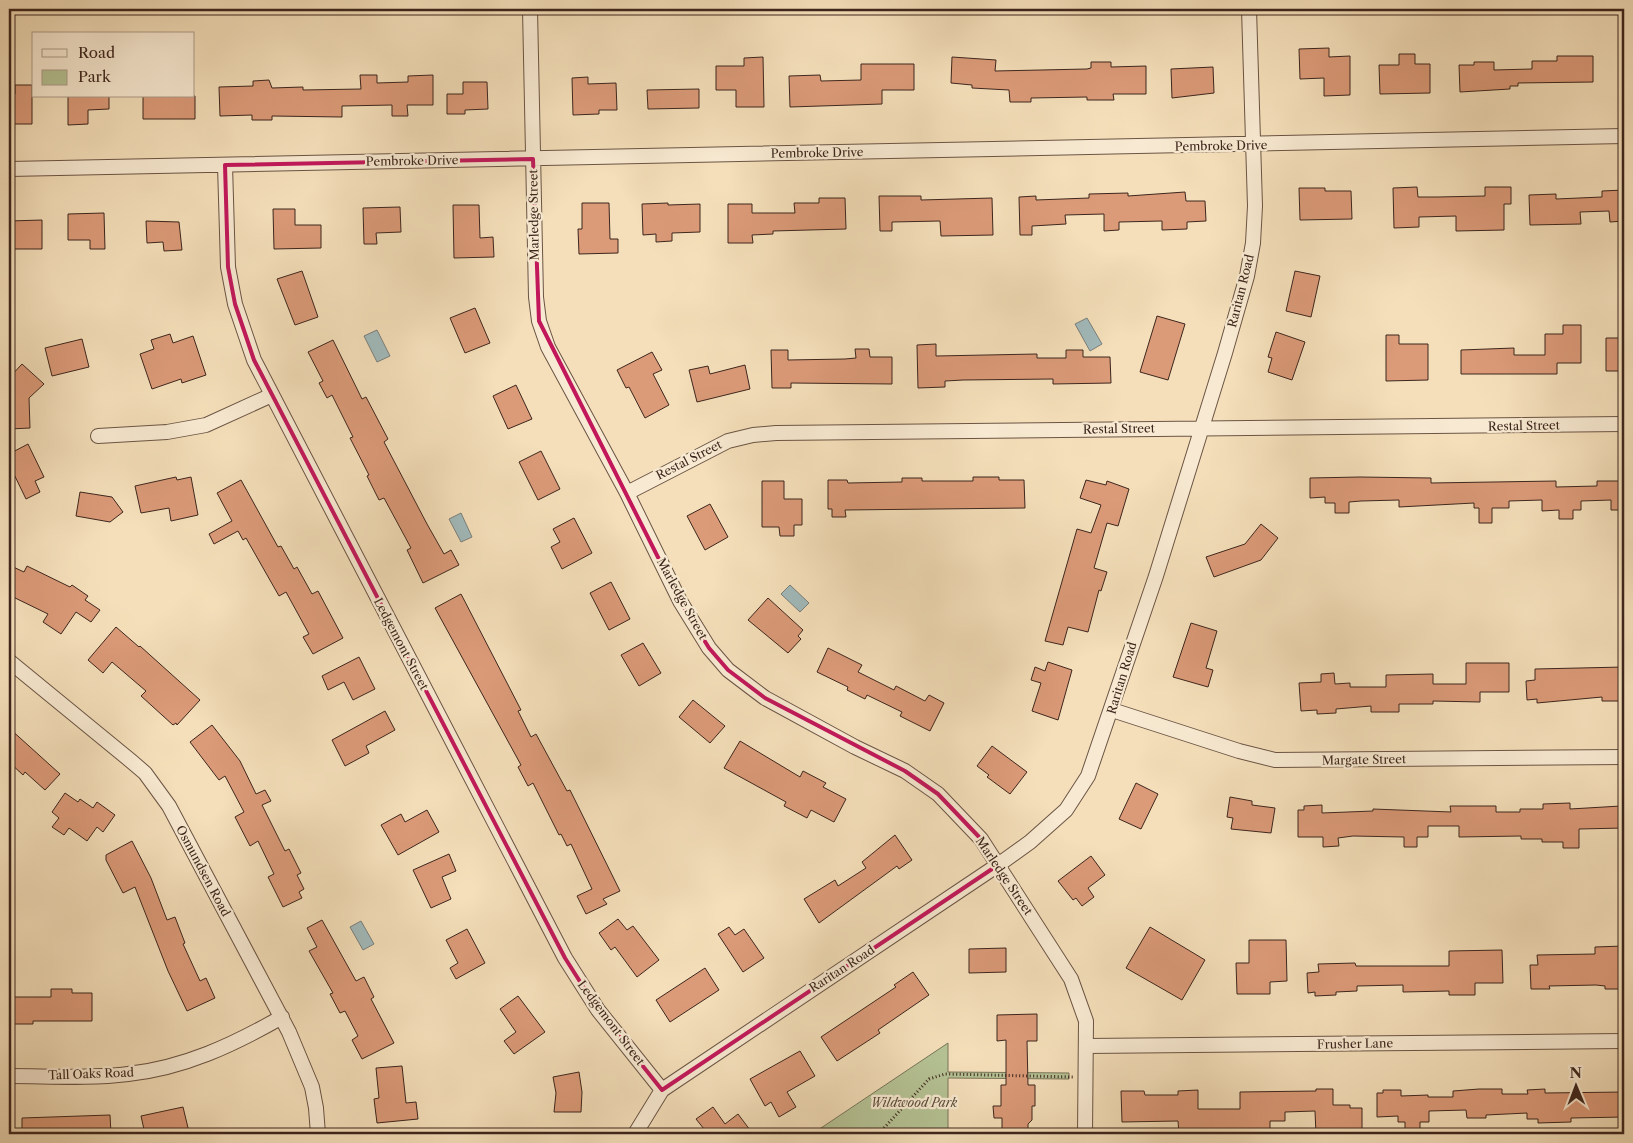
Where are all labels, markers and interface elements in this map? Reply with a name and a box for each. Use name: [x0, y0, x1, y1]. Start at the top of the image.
legend: [32, 32, 195, 98]
text: Road: [78, 43, 115, 62]
text: Park: [78, 67, 112, 86]
street label: Pembroke Drive: [1175, 137, 1268, 154]
street label: Pembroke Drive: [771, 144, 864, 161]
street label: Pembroke Drive: [366, 152, 459, 169]
street label: Marledge Street: [525, 169, 542, 261]
street label: Raritan Road: [1224, 252, 1257, 329]
street label: Restal Street: [1488, 417, 1561, 434]
street label: Restal Street: [1083, 420, 1156, 437]
street label: Restal Street: [653, 436, 725, 483]
street label: Marledge Street: [654, 555, 711, 643]
street label: Ledgemont Street: [371, 595, 432, 693]
street label: Raritan Road: [1103, 639, 1140, 716]
street label: Margate Street: [1322, 751, 1407, 768]
street label: Osmundsen Road: [173, 823, 234, 919]
street label: Marledge Street: [973, 834, 1037, 918]
street label: Raritan Road: [806, 942, 878, 995]
street label: Ledgemont Street: [575, 977, 649, 1069]
street label: Frusher Lane: [1317, 1035, 1393, 1052]
north arrow: [1550, 1060, 1600, 1110]
street label: Tall Oaks Road: [48, 1064, 135, 1082]
text: N: [1570, 1064, 1582, 1082]
park label: Wildwood Park: [871, 1095, 958, 1110]

